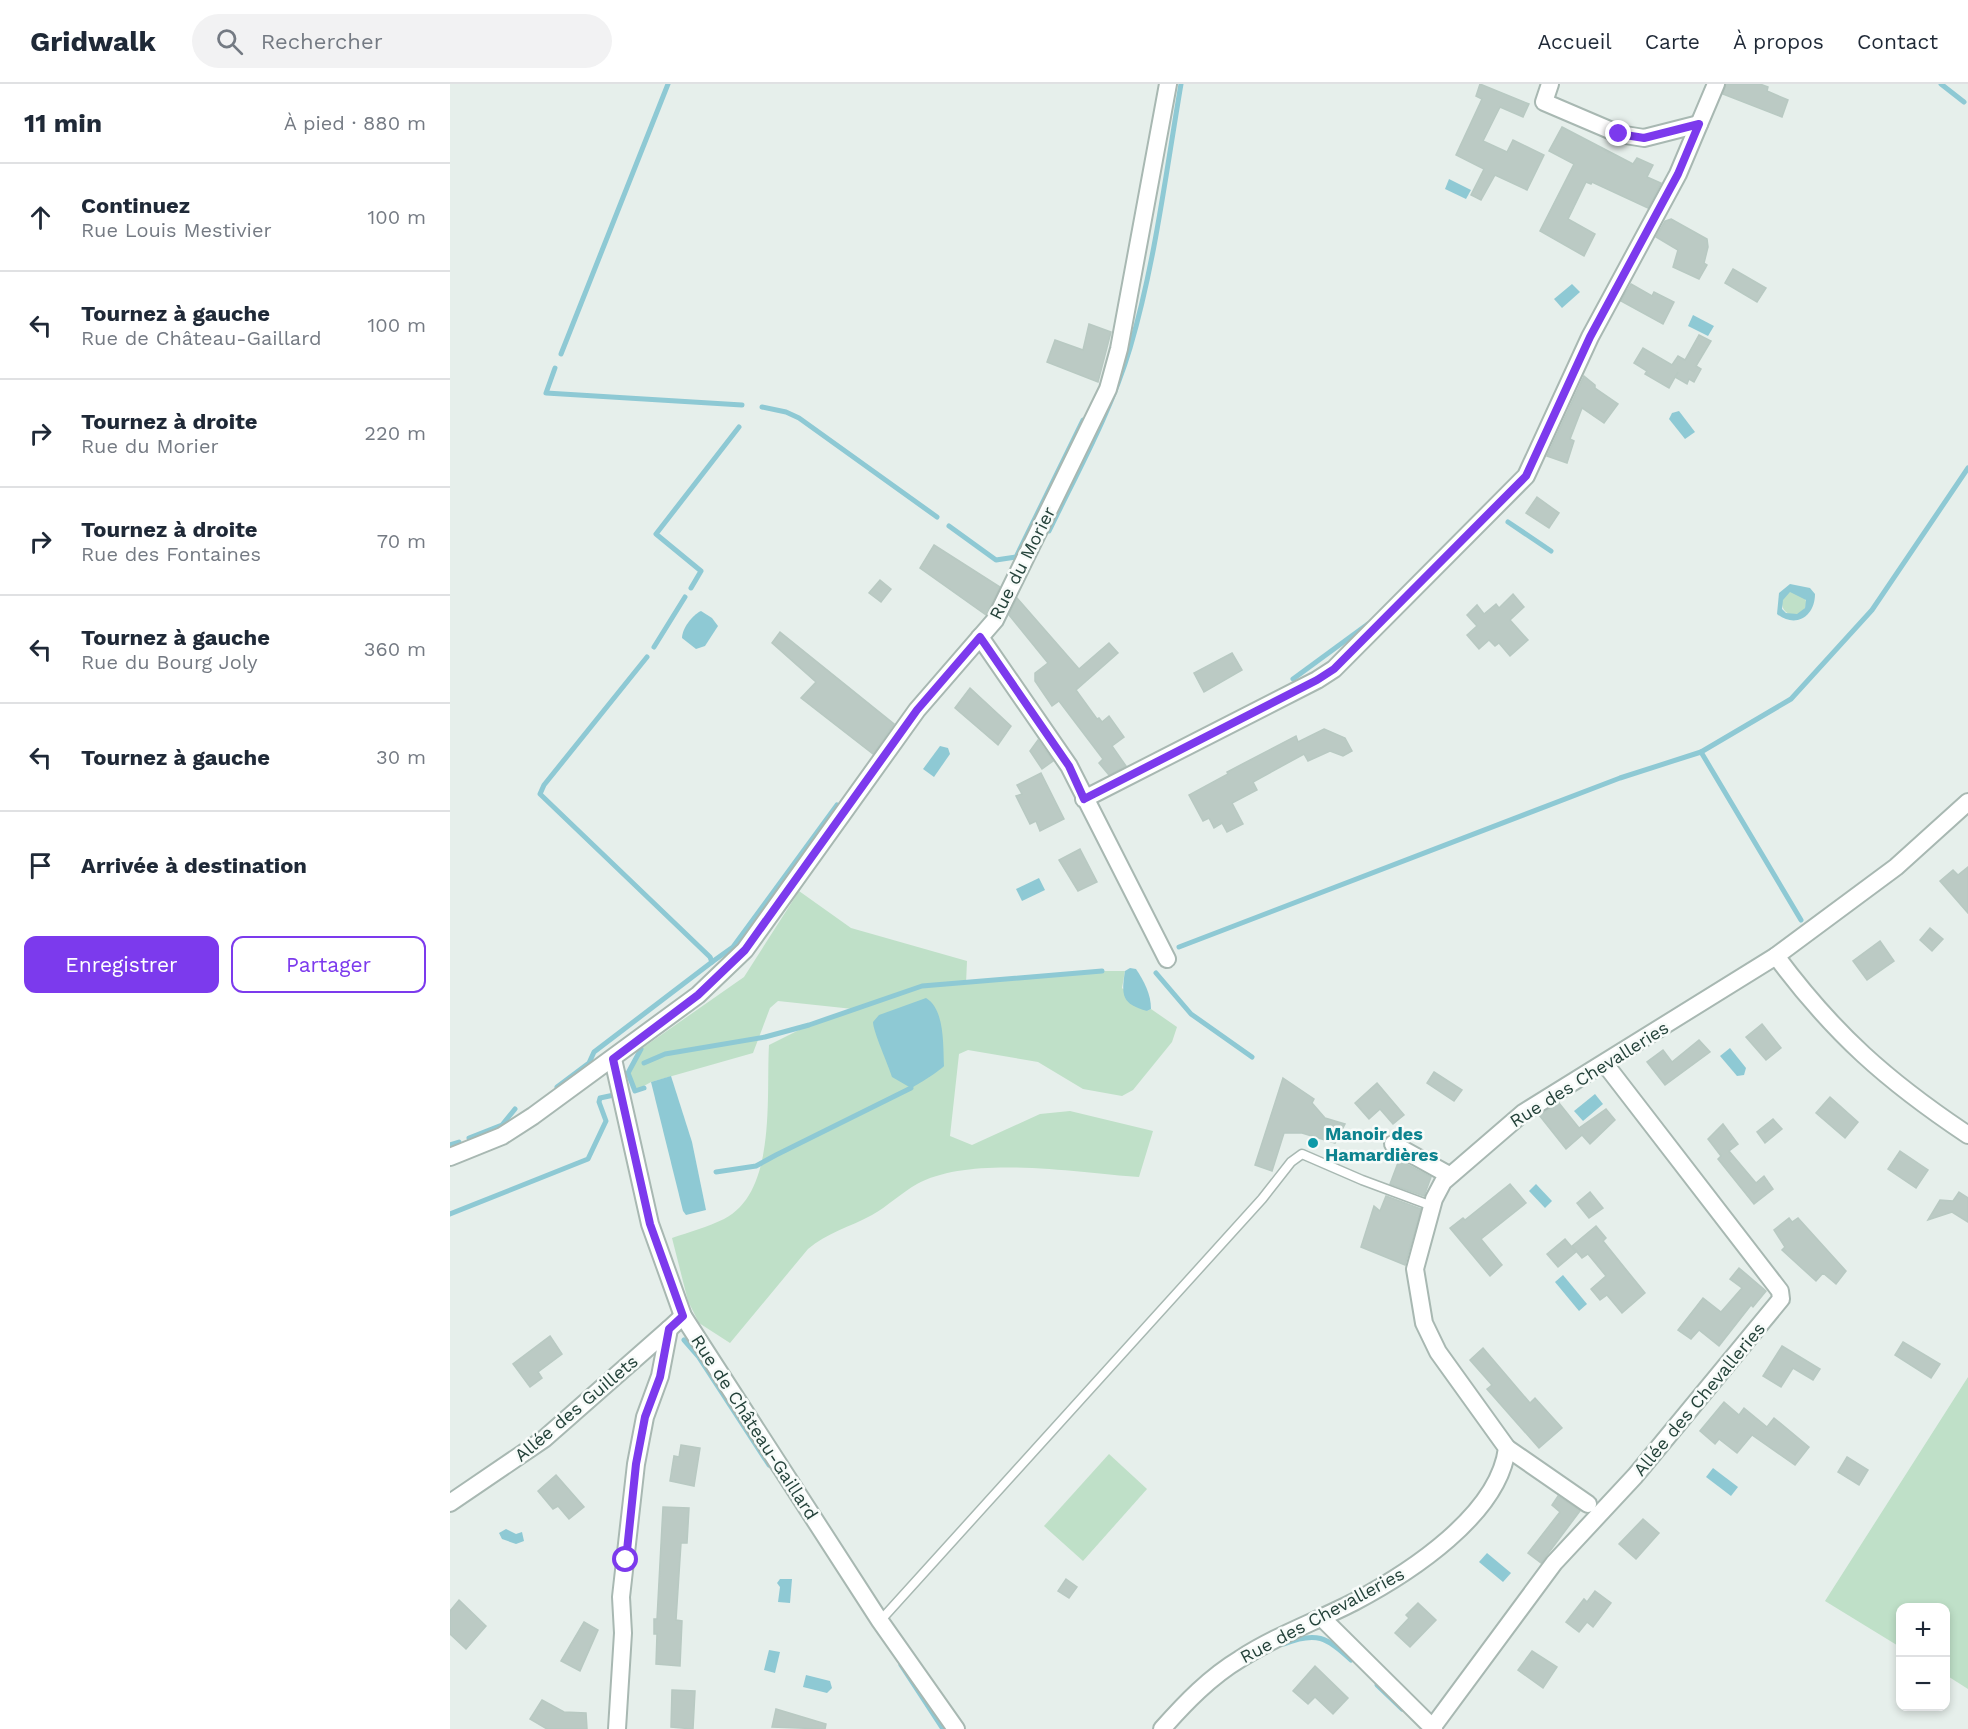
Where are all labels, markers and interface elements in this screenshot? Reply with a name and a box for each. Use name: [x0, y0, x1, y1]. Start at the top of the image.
search box: [192, 14, 612, 68]
text: Gridwalk: [30, 25, 156, 58]
icon: search: [213, 25, 246, 58]
text: Rechercher: [261, 29, 383, 54]
text: Accueil: [1537, 29, 1612, 54]
text: Carte: [1645, 29, 1700, 54]
text: À propos: [1733, 29, 1824, 54]
text: Contact: [1857, 29, 1938, 54]
text: 11 min: [24, 108, 102, 138]
text: À pied · 880 m: [284, 111, 426, 135]
route end: [1605, 120, 1631, 146]
text: Continuez: [81, 193, 190, 218]
icon: ahead: [24, 201, 57, 234]
text: 100 m: [367, 205, 426, 229]
text: Rue Louis Mestivier: [81, 218, 272, 242]
text: Tournez à gauche: [81, 301, 270, 326]
icon: left: [24, 309, 57, 342]
text: 100 m: [367, 313, 426, 337]
text: Rue de Château-Gaillard: [81, 326, 322, 350]
text: Tournez à droite: [81, 409, 258, 434]
icon: right: [24, 417, 57, 450]
text: 220 m: [364, 421, 426, 445]
text: Rue du Morier: [81, 434, 219, 458]
street label: Rue du Morier: [985, 503, 1059, 623]
text: Tournez à droite: [81, 517, 258, 542]
icon: right: [24, 525, 57, 558]
text: 70 m: [377, 529, 426, 553]
text: Rue des Fontaines: [81, 542, 261, 566]
text: Tournez à gauche: [81, 625, 270, 650]
icon: left: [24, 633, 57, 666]
text: 360 m: [364, 637, 426, 661]
text: Rue du Bourg Joly: [81, 650, 258, 674]
icon: left: [24, 741, 57, 774]
text: Tournez à gauche: [81, 745, 270, 770]
text: 30 m: [376, 745, 426, 769]
icon: arrive: [24, 849, 57, 882]
text: Arrivée à destination: [81, 853, 307, 878]
button: Enregistrer: [24, 936, 219, 993]
button: Partager: [231, 936, 426, 993]
street label: Rue des Chevalleries: [1506, 1017, 1672, 1131]
place label: Manoir des Hamardières: [1325, 1123, 1439, 1165]
marker: Manoir des Hamardières: [1306, 1136, 1320, 1150]
street label: Allée des Chevalleries: [1629, 1318, 1769, 1480]
street label: Rue de Château-Gaillard: [687, 1330, 823, 1524]
street label: Allée des Guillets: [510, 1350, 642, 1466]
route start: [612, 1546, 638, 1572]
street label: Rue des Chevalleries: [1236, 1563, 1408, 1667]
map controls: [1896, 1603, 1950, 1711]
button: +: [1896, 1603, 1950, 1657]
button: −: [1896, 1657, 1950, 1711]

